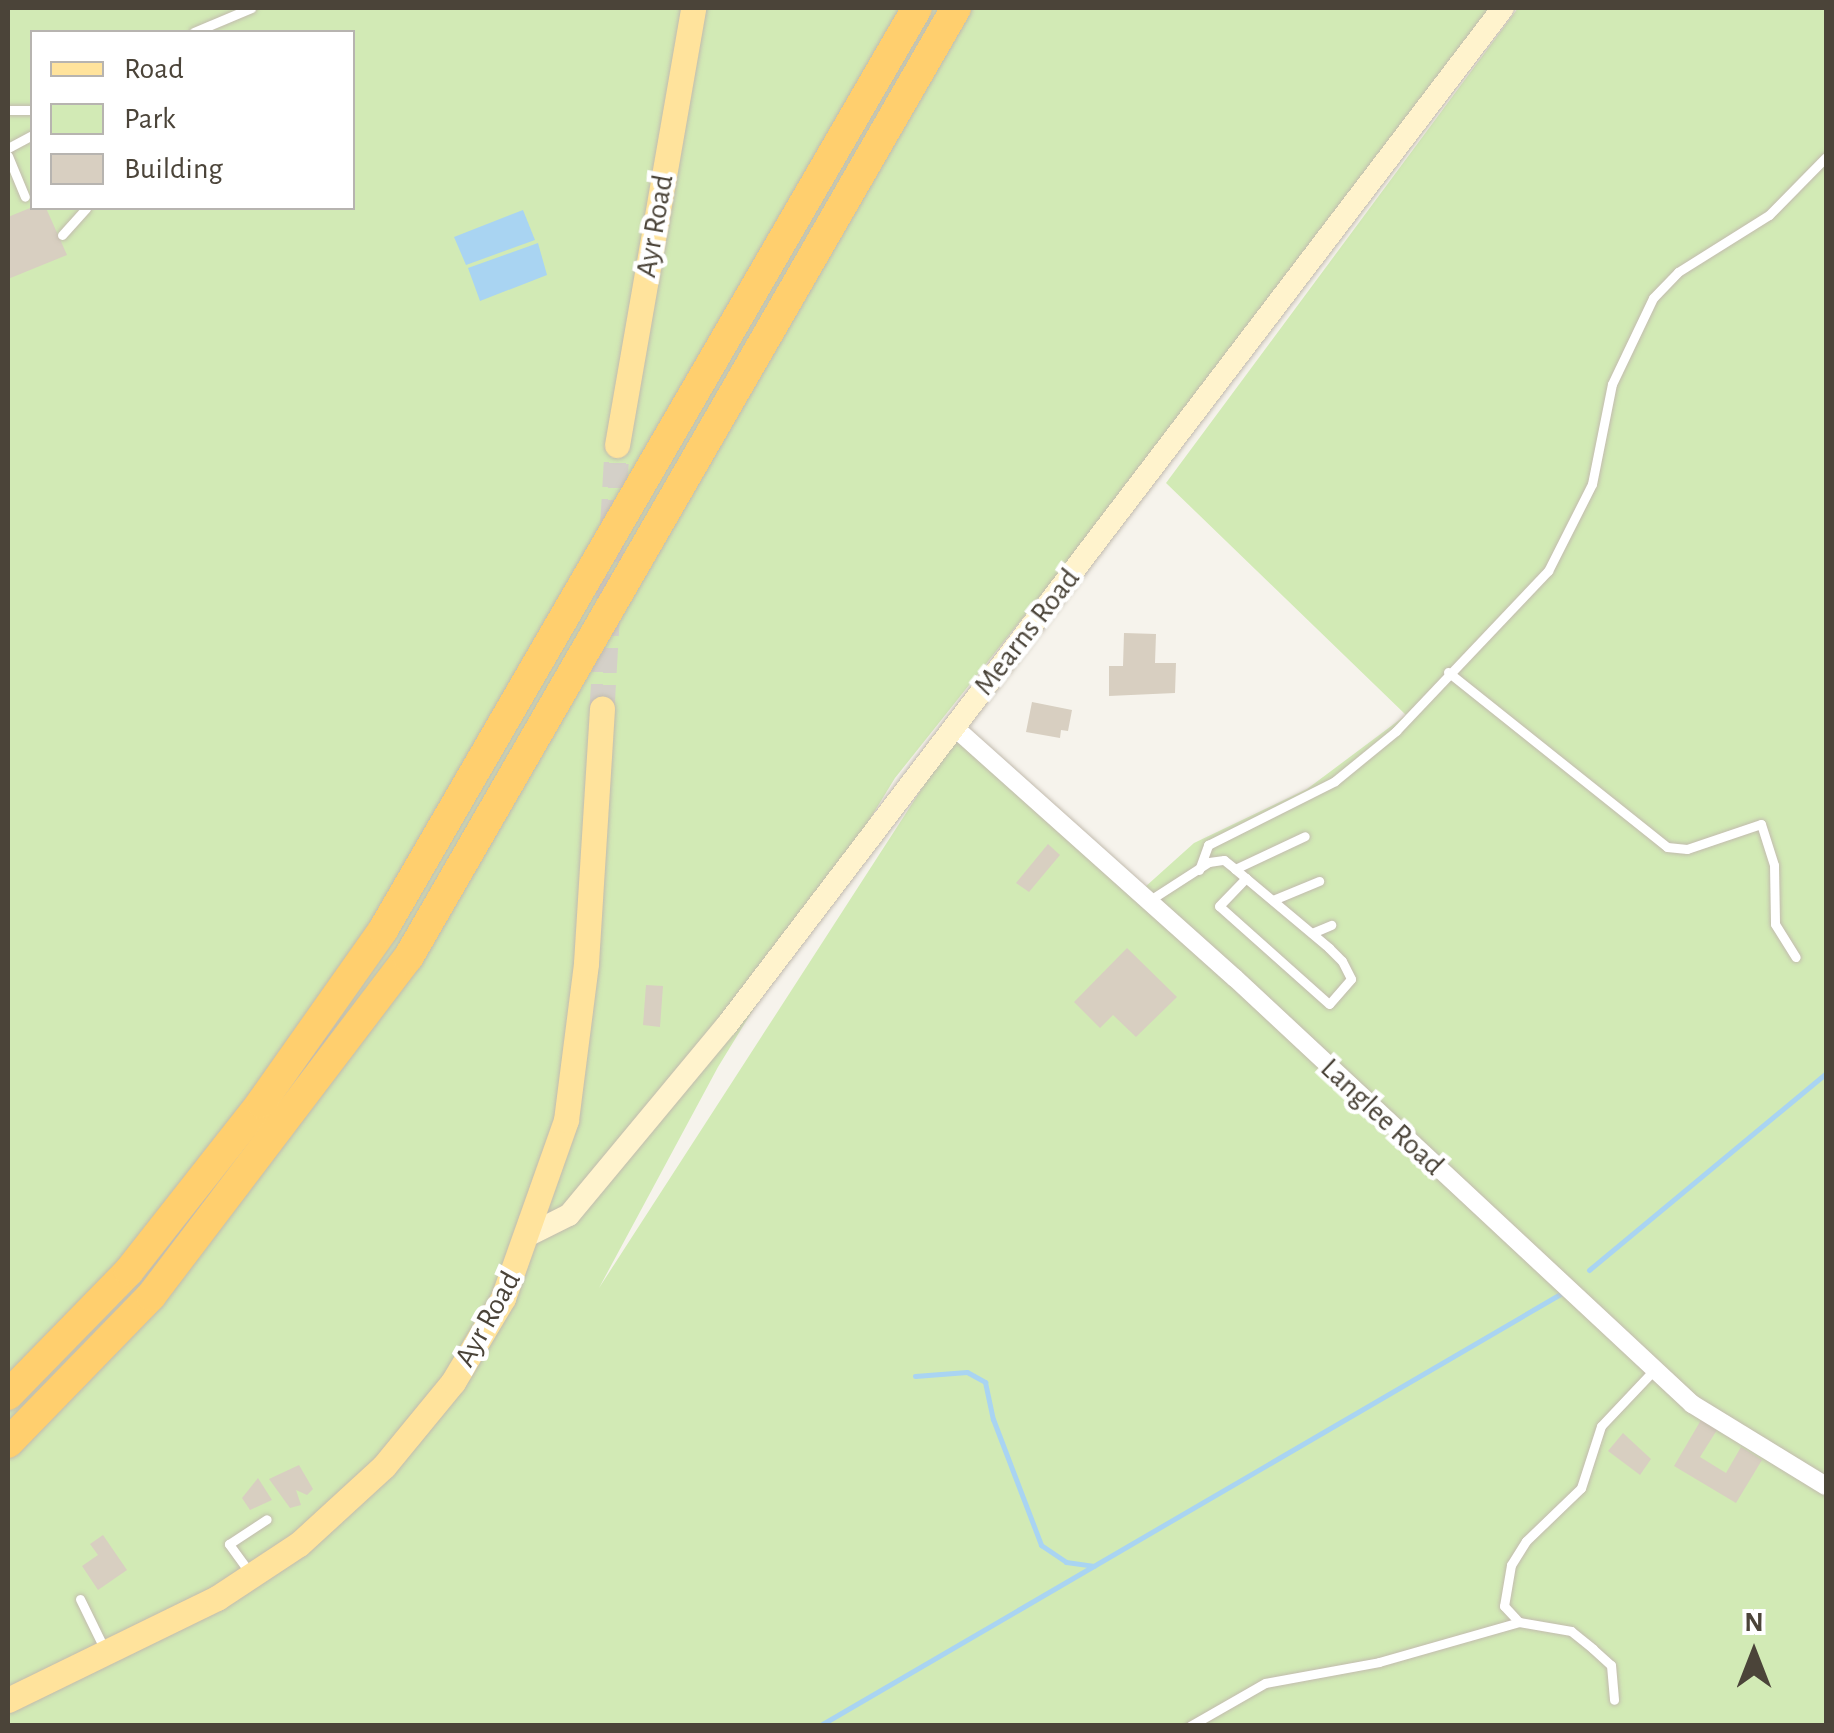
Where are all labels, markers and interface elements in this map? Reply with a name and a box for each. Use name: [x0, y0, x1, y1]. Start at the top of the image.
legend: [30, 30, 355, 210]
text: Road: [124, 54, 184, 84]
text: Park: [124, 104, 176, 134]
text: Building: [124, 154, 223, 184]
street label: Ayr Road: [628, 172, 682, 280]
street label: Mearns Road: [966, 561, 1088, 703]
street label: Langlee Road: [1313, 1051, 1451, 1183]
street label: Ayr Road: [447, 1265, 529, 1373]
north arrow: [1704, 1603, 1804, 1703]
text: N: [1744, 1609, 1764, 1637]

